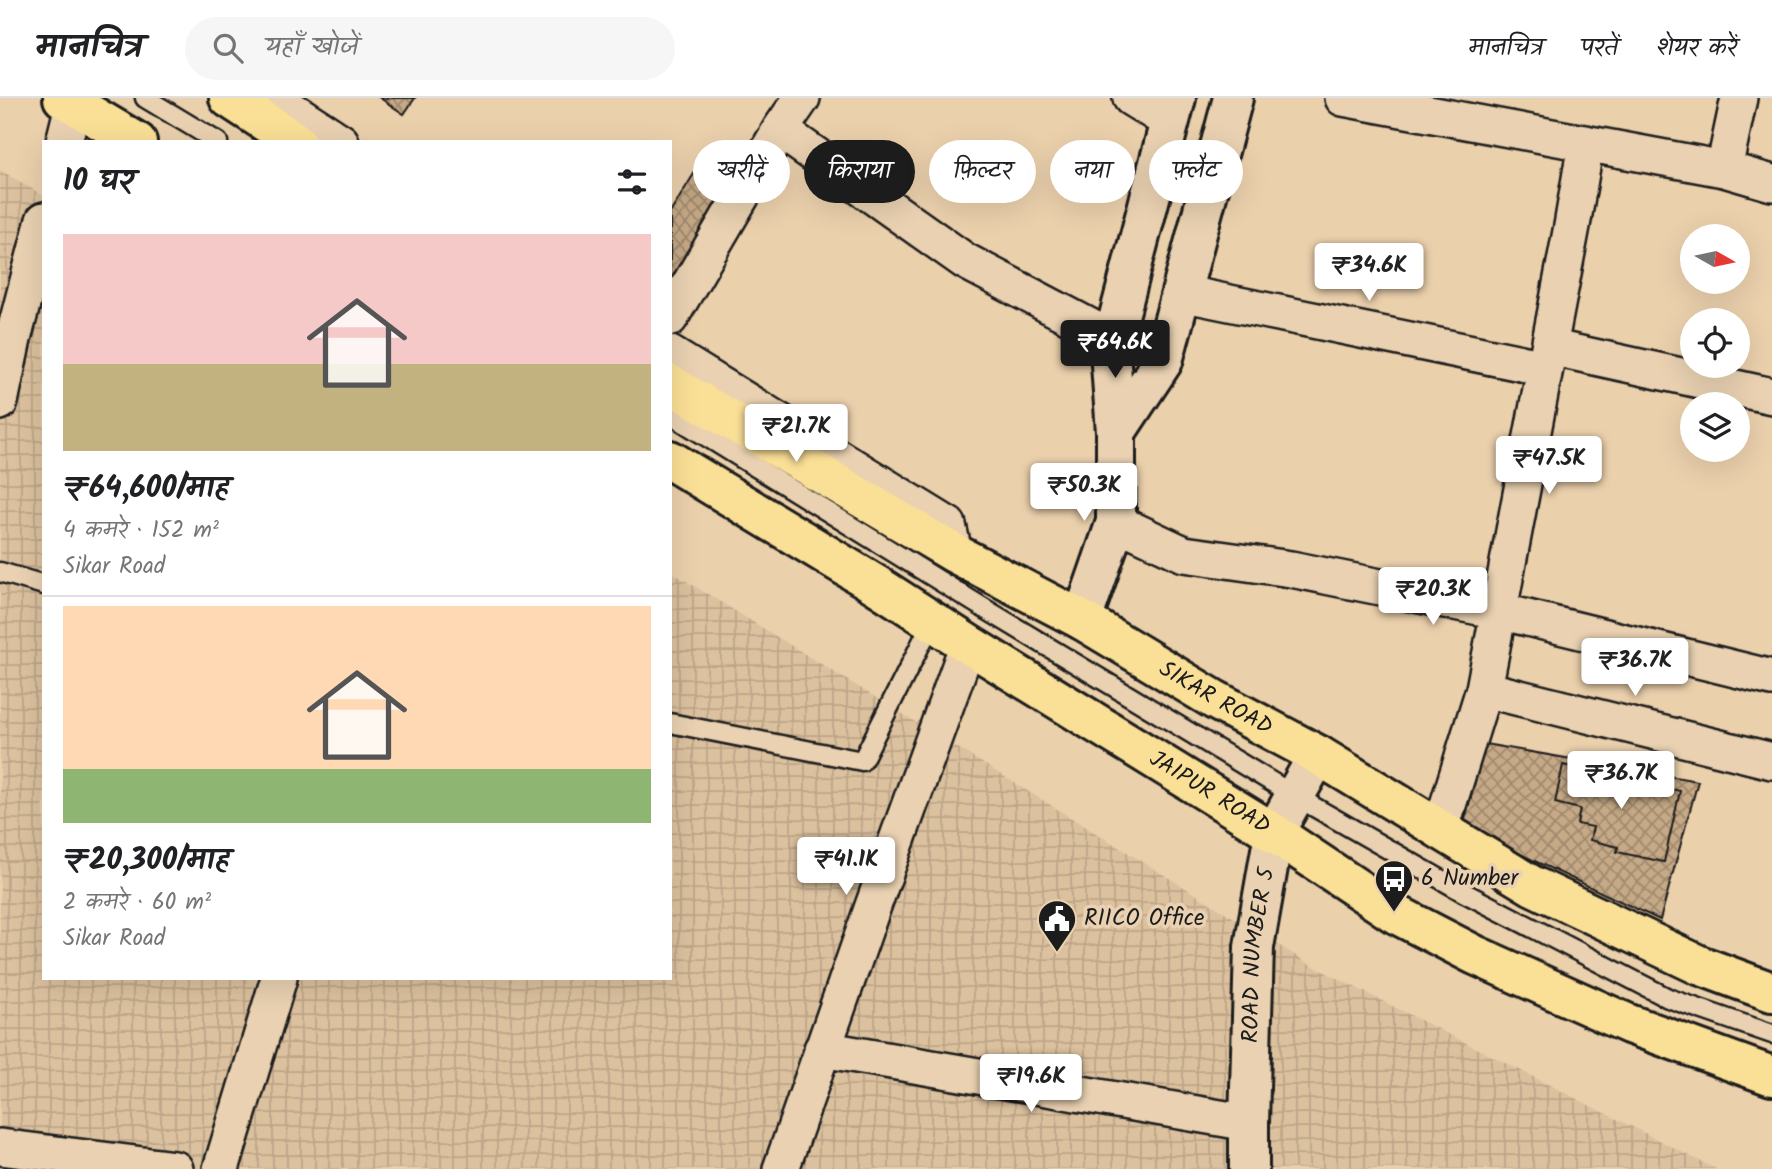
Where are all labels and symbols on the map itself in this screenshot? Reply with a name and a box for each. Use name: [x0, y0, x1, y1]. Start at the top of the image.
north arrow: [1680, 224, 1750, 294]
pin: ₹34.6K: [1312, 244, 1426, 303]
pin: ₹64.6K: [1058, 320, 1172, 380]
pin: ₹21.7K: [739, 404, 853, 464]
pin: ₹47.5K: [1492, 436, 1606, 496]
pin: ₹50.3K: [1027, 464, 1141, 523]
pin: ₹20.3K: [1376, 568, 1490, 627]
pin: ₹36.7K: [1578, 638, 1692, 698]
street label: SIKAR ROAD: [1152, 652, 1279, 746]
street label: JAIPUR ROAD: [1142, 742, 1277, 845]
pin: ₹36.7K: [1564, 752, 1678, 811]
pin: ₹41.1K: [789, 838, 903, 897]
bus stop icon: 6 Number: [1373, 858, 1415, 913]
place label: 6 Number: [1421, 861, 1519, 897]
street label: ROAD NUMBER 5: [1233, 863, 1286, 1044]
public building icon: RIICO Office: [1036, 898, 1078, 953]
place label: RIICO Office: [1084, 901, 1204, 937]
pin: ₹19.6K: [974, 1054, 1088, 1114]

